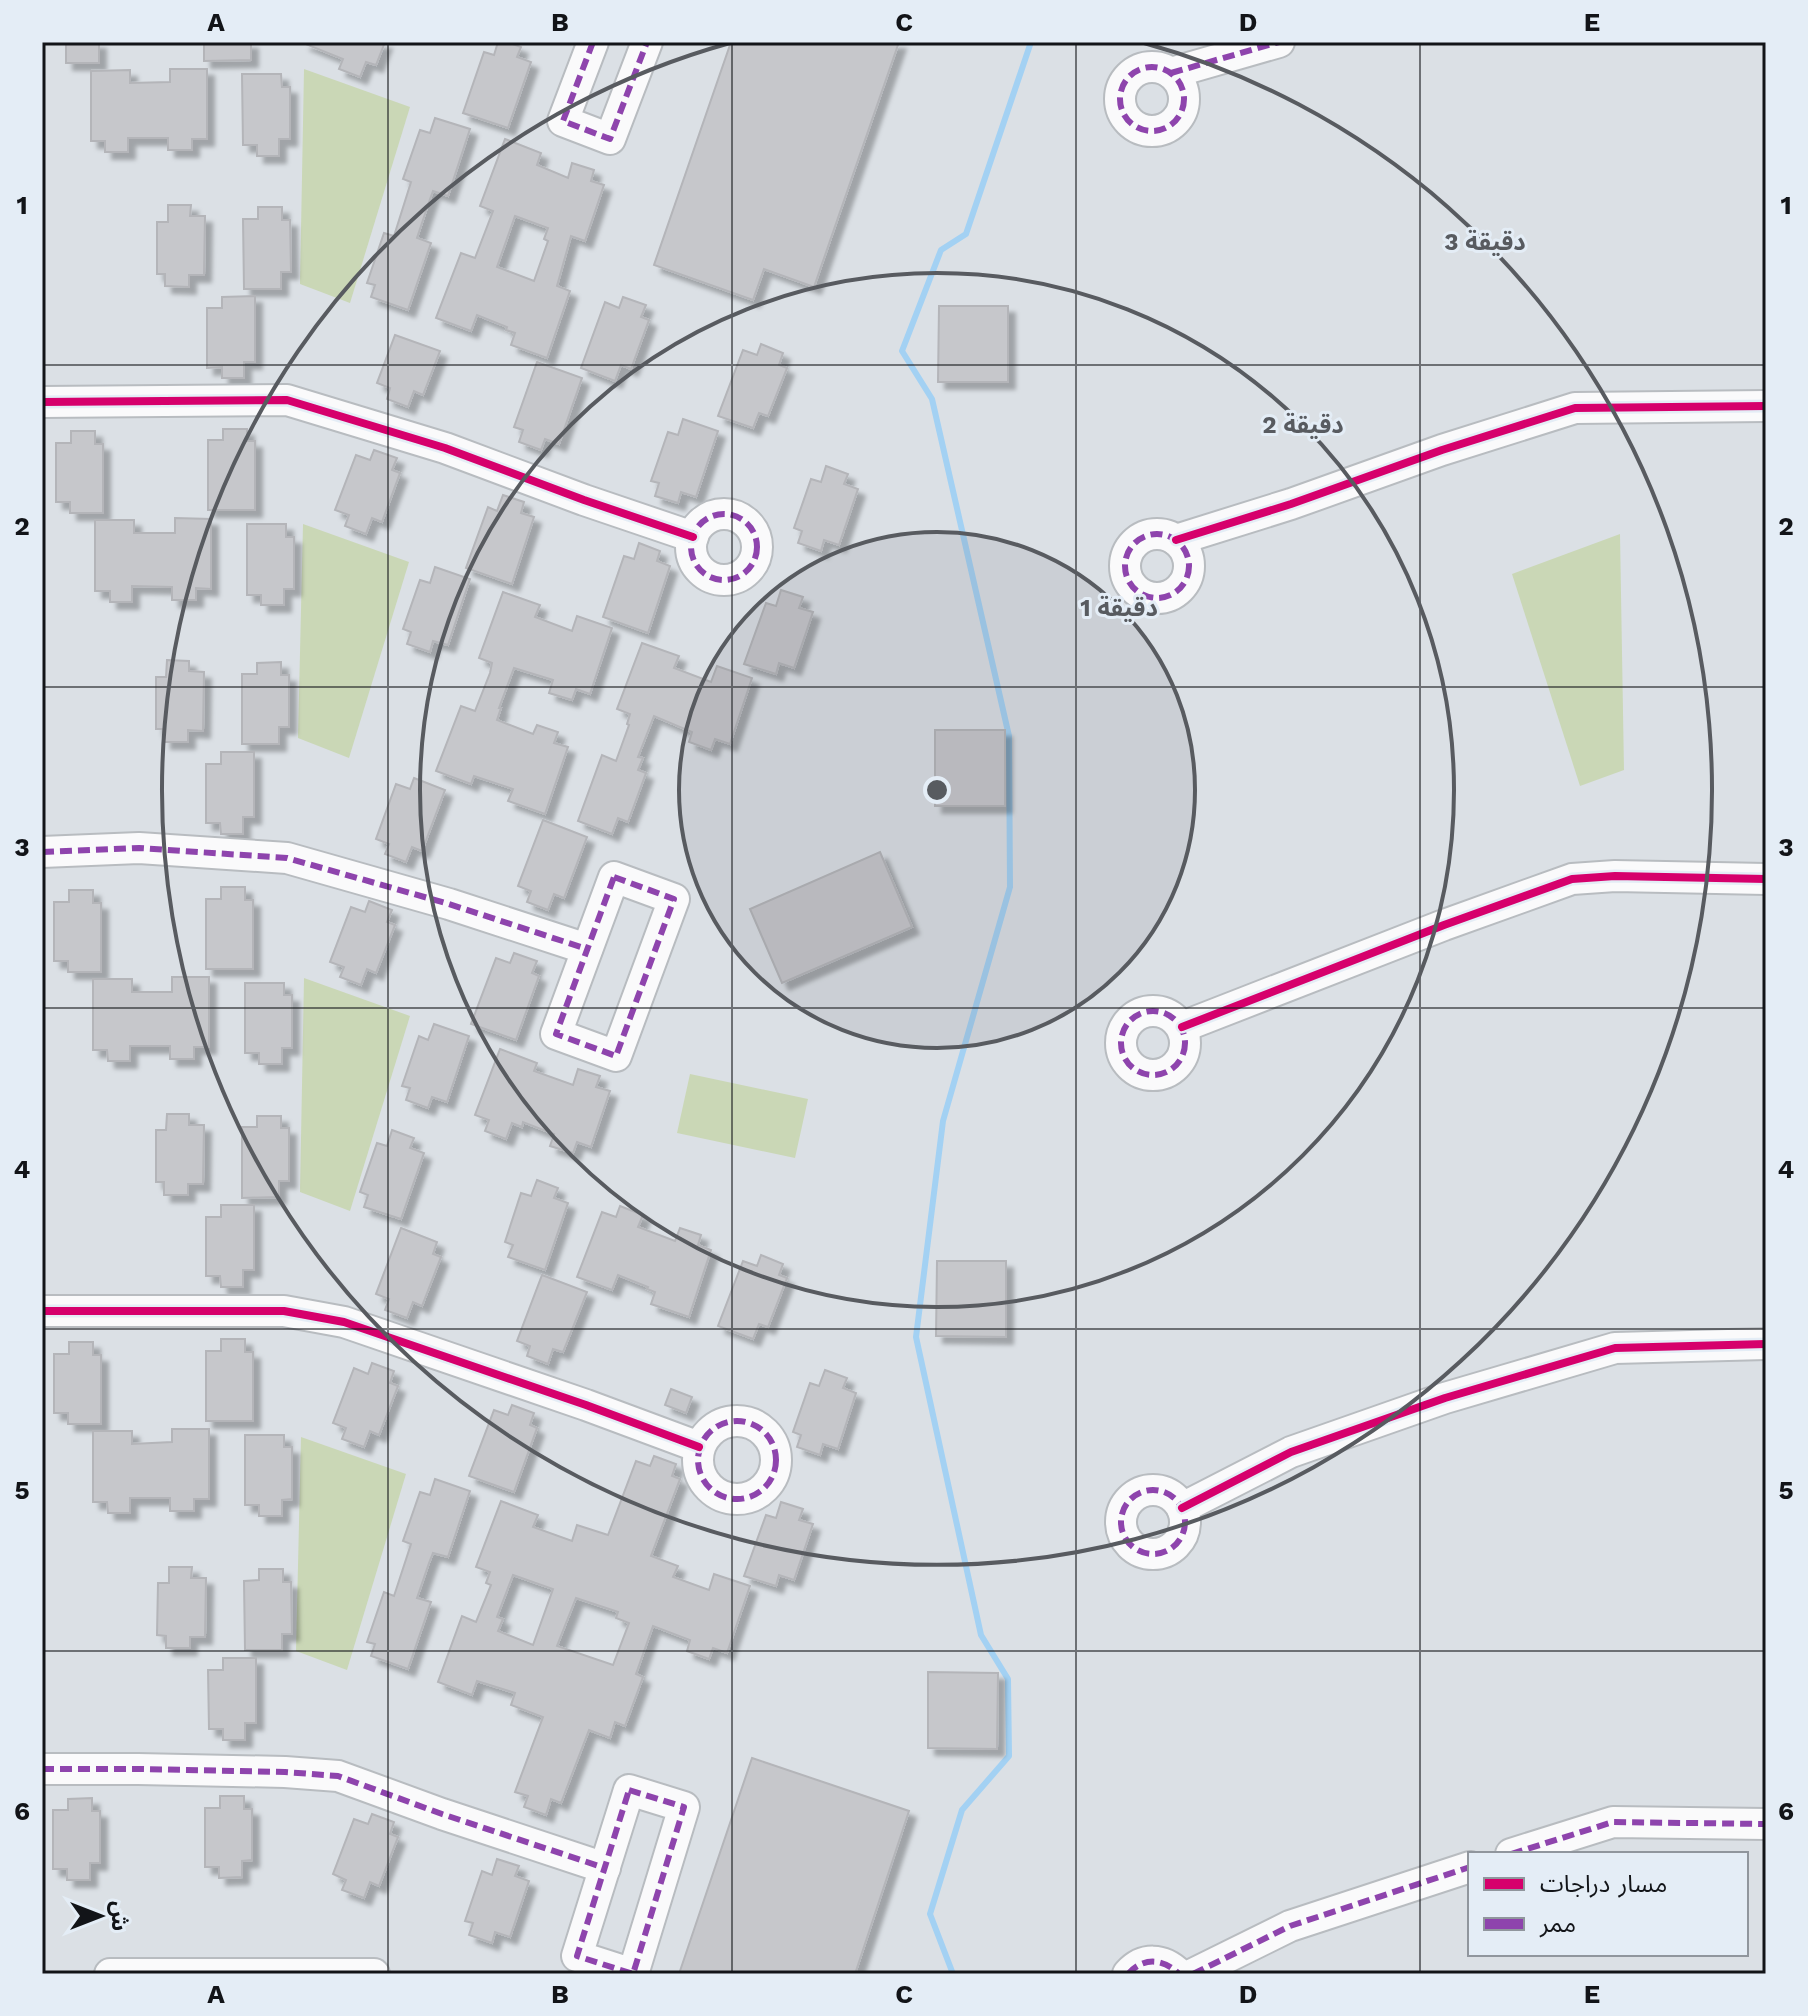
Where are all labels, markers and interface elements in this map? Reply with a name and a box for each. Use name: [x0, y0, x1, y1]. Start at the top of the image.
text: A: [207, 7, 225, 37]
text: B: [551, 7, 569, 37]
text: C: [895, 7, 913, 37]
text: D: [1239, 7, 1257, 37]
text: E: [1584, 7, 1600, 37]
text: 1: [16, 190, 28, 220]
text: 1: [1780, 190, 1792, 220]
text: 3 دقيقة: [1444, 228, 1526, 256]
text: 2 دقيقة: [1262, 411, 1344, 439]
text: 2: [14, 511, 30, 541]
text: 2: [1778, 511, 1794, 541]
text: 1 دقيقة: [1080, 594, 1158, 622]
centre of rings: [923, 776, 951, 804]
text: 3: [14, 832, 30, 862]
text: 3: [1778, 832, 1794, 862]
text: 4: [14, 1154, 31, 1184]
text: 4: [1778, 1154, 1795, 1184]
text: 5: [14, 1475, 30, 1505]
text: 5: [1778, 1475, 1794, 1505]
text: 6: [14, 1796, 30, 1826]
text: 6: [1778, 1796, 1794, 1826]
legend: [1468, 1852, 1748, 1956]
text: مسار دراجات: [1540, 1870, 1667, 1898]
north arrow: [60, 1876, 140, 1956]
text: ش: [107, 1901, 132, 1931]
text: ممر: [1539, 1910, 1576, 1938]
text: A: [207, 1979, 225, 2009]
text: B: [551, 1979, 569, 2009]
text: C: [895, 1979, 913, 2009]
text: D: [1239, 1979, 1257, 2009]
text: E: [1584, 1979, 1600, 2009]

